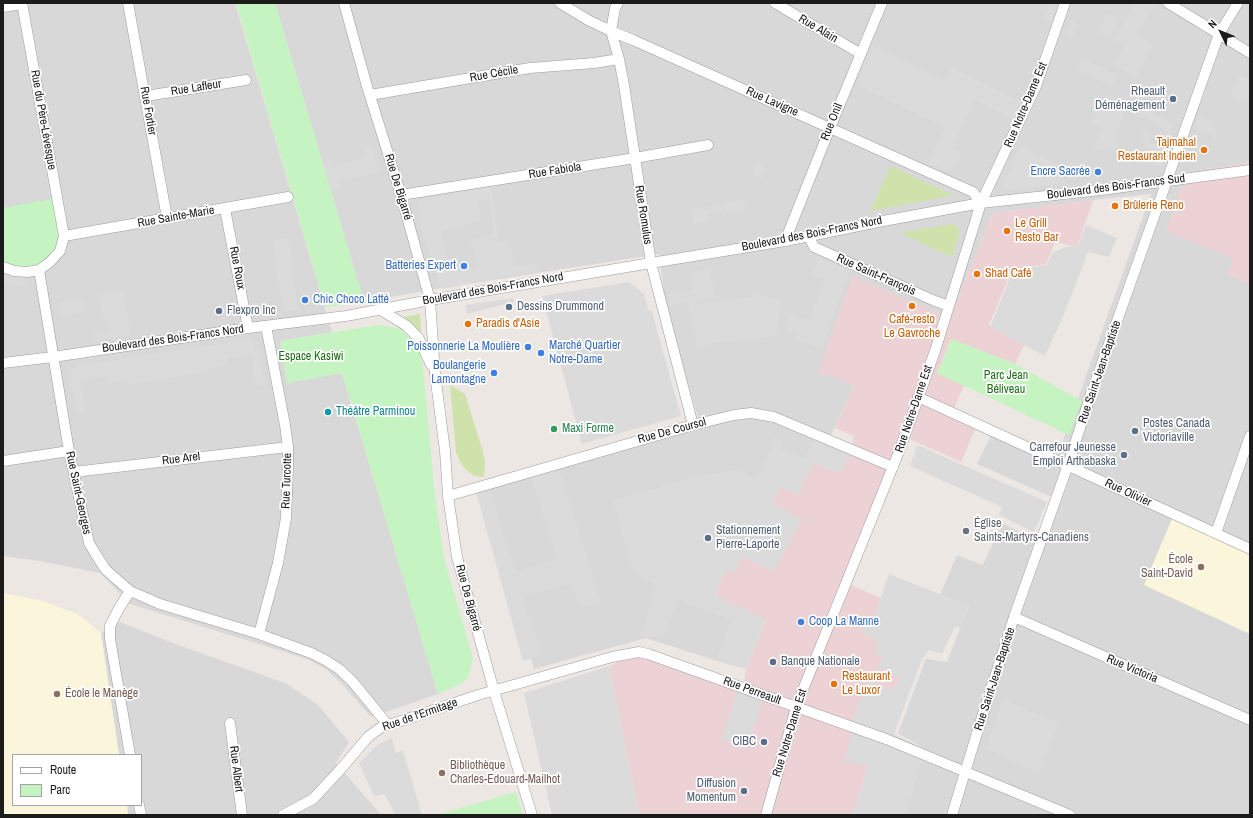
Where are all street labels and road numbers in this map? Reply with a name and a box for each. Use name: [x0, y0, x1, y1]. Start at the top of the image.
street label: Rue Alain: [796, 12, 840, 46]
street label: Rue Notre-Dame Est: [1002, 60, 1050, 150]
street label: Rue Cécile: [469, 63, 519, 85]
street label: Rue du Père-Lévesque: [27, 69, 59, 171]
street label: Rue Lafleur: [170, 77, 222, 99]
street label: Rue Lavigne: [744, 84, 800, 120]
street label: Rue Fortier: [137, 85, 159, 137]
street label: Rue Onil: [818, 101, 846, 143]
street label: Rue De Bigarré: [381, 152, 415, 222]
street label: Rue Fabiola: [528, 160, 582, 182]
street label: Boulevard des Bois-Francs Sud: [1046, 171, 1186, 203]
street label: Rue Romulus: [631, 184, 655, 246]
street label: Rue Sainte-Marie: [137, 203, 215, 231]
street label: Boulevard des Bois-Francs Nord: [741, 213, 883, 255]
street label: Rue Roux: [226, 245, 248, 291]
street label: Rue Saint-François: [834, 251, 918, 299]
street label: Boulevard des Bois-Francs Nord: [421, 270, 565, 308]
street label: Rue Saint-Jean-Baptiste: [1076, 319, 1124, 425]
street label: Boulevard des Bois-Francs Nord: [101, 322, 245, 356]
street label: Rue Notre-Dame Est: [892, 363, 936, 455]
street label: Rue De Coursol: [636, 415, 708, 447]
street label: Rue Saint-Georges: [62, 450, 94, 536]
street label: Rue Arel: [161, 450, 201, 468]
street label: Rue Turcotte: [279, 453, 295, 509]
street label: Rue Olivier: [1102, 476, 1154, 510]
street label: Rue De Bigarré: [452, 563, 484, 633]
street label: Rue Saint-Jean-Baptiste: [972, 626, 1018, 732]
street label: Rue Victoria: [1104, 652, 1160, 686]
street label: Rue Perreault: [721, 674, 783, 708]
street label: Rue Notre-Dame Est: [770, 687, 810, 779]
street label: Rue de l'Ermitage: [381, 695, 459, 735]
street label: Rue Albert: [226, 745, 246, 793]

